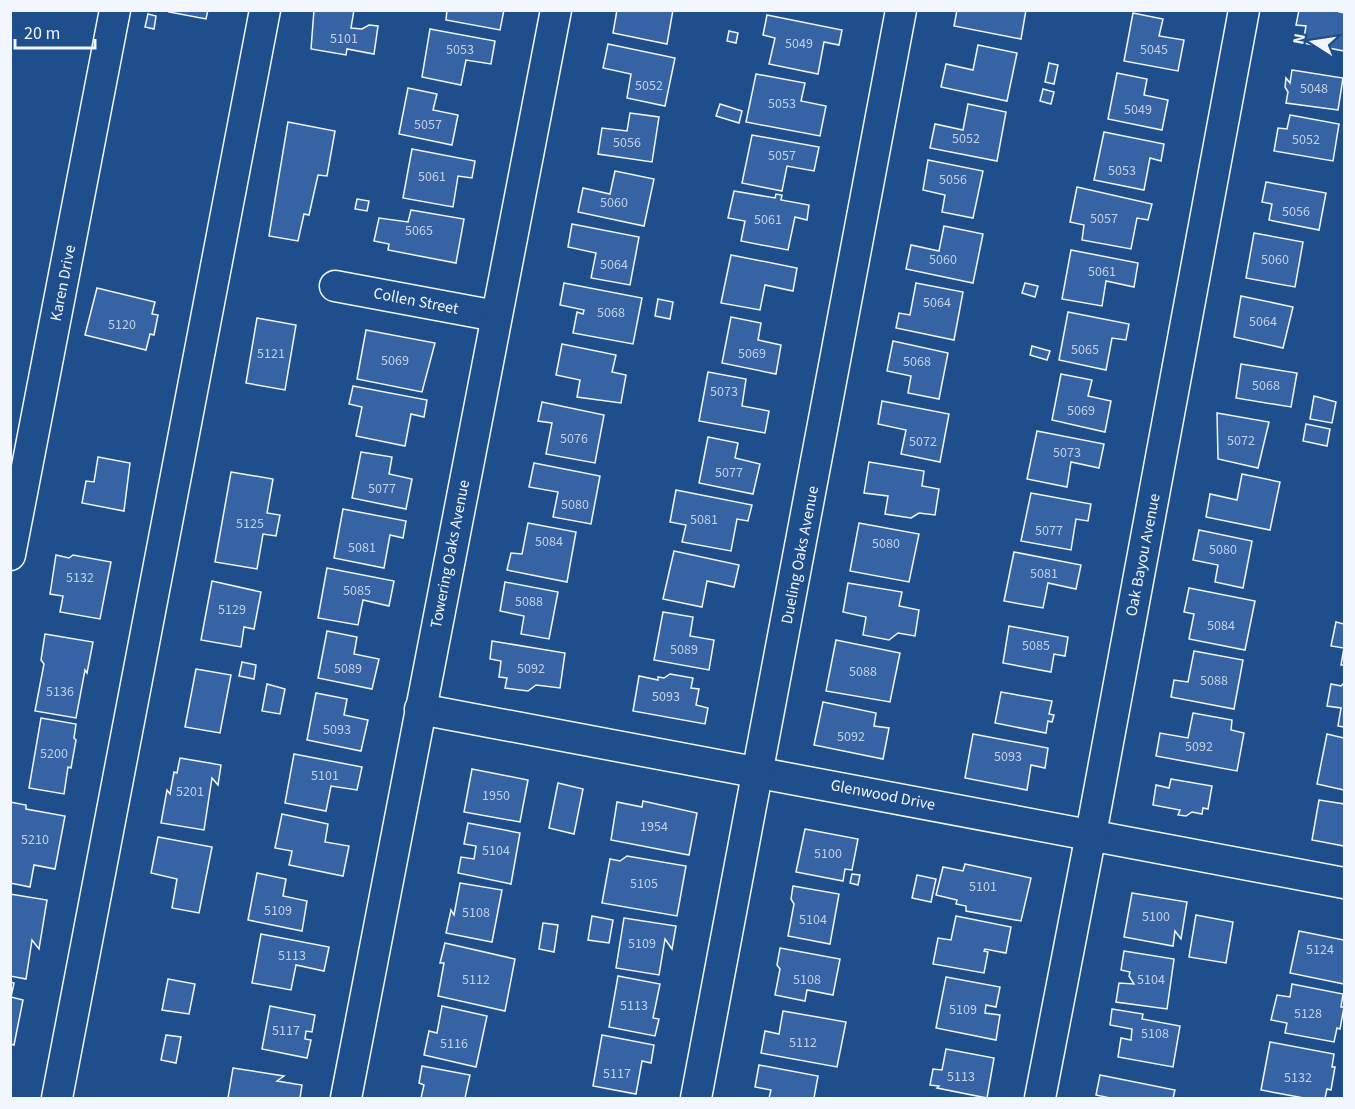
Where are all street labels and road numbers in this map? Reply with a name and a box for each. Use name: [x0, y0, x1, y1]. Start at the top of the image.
street label: Karen Drive: [45, 243, 81, 323]
street label: Collen Street: [372, 282, 461, 320]
street label: Towering Oaks Avenue: [425, 478, 475, 630]
street label: Dueling Oaks Avenue: [776, 484, 824, 626]
street label: Oak Bayou Avenue: [1120, 492, 1166, 618]
street label: Glenwood Drive: [829, 774, 937, 816]

